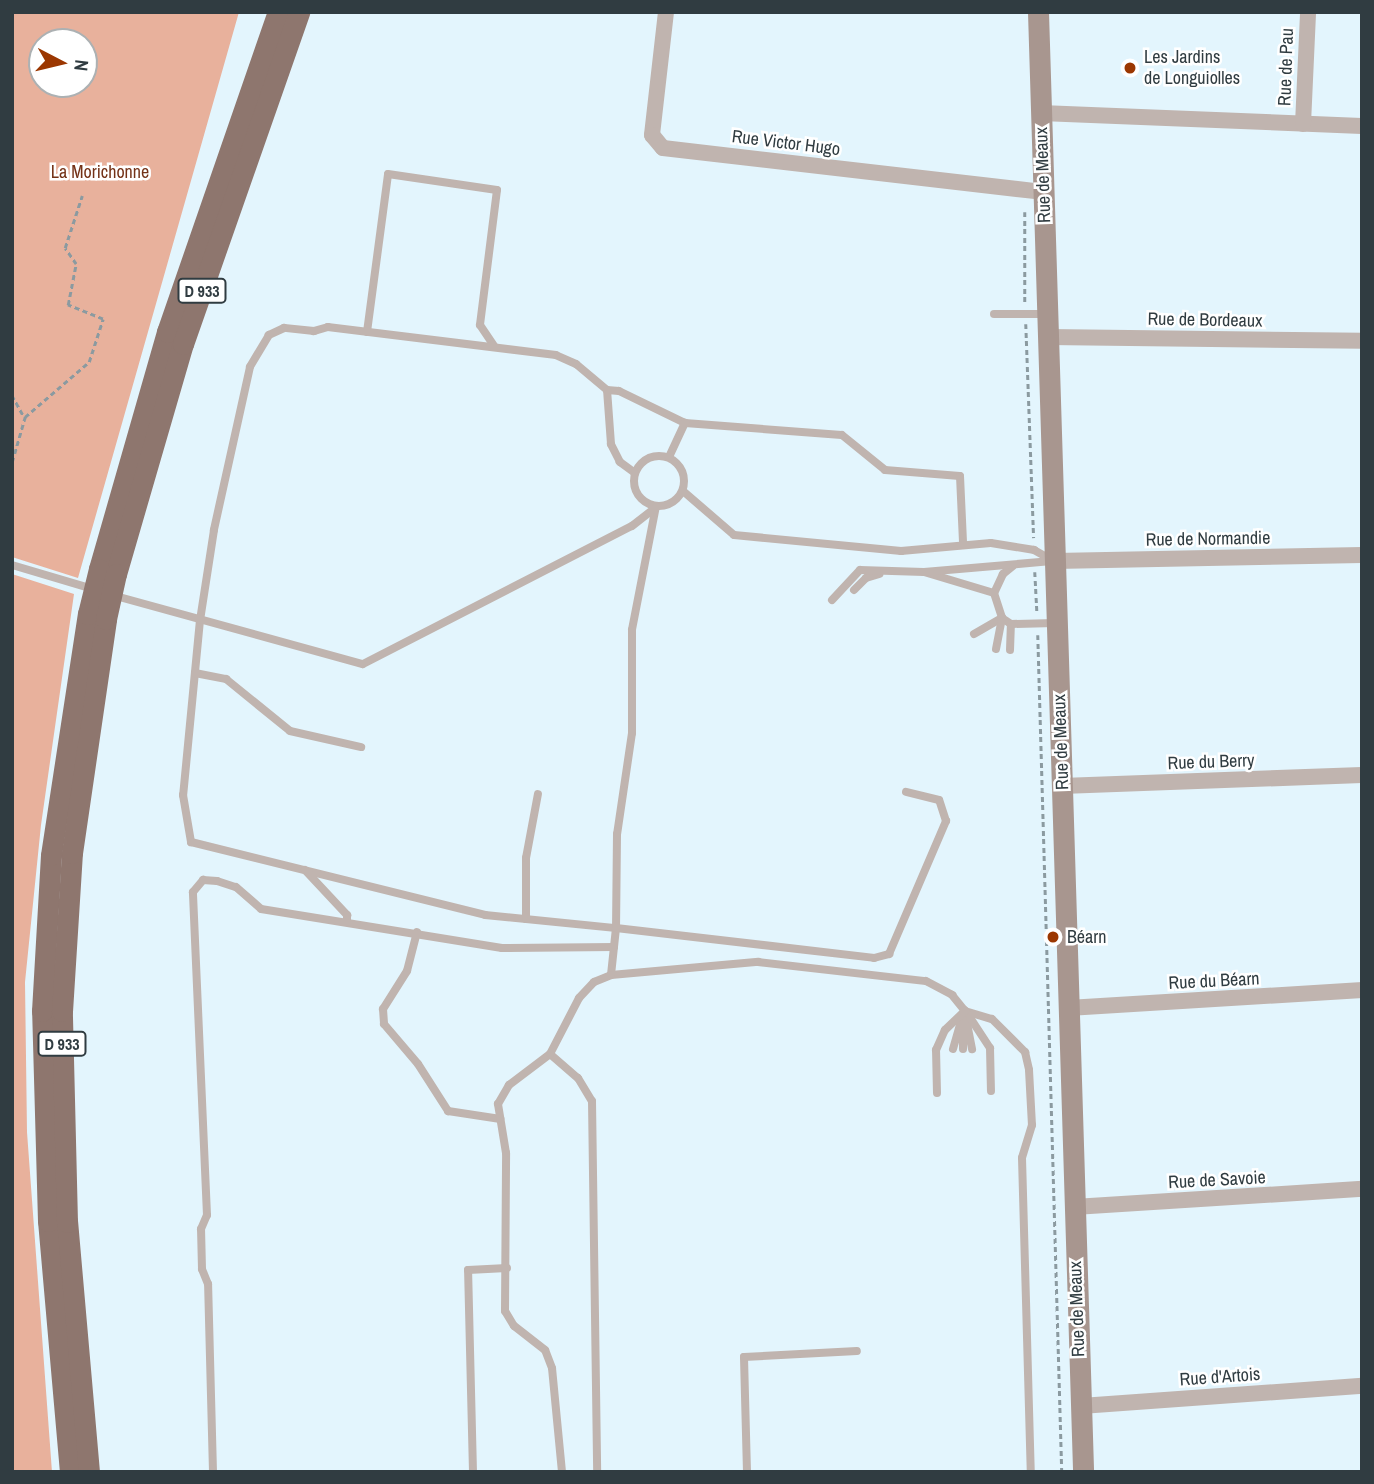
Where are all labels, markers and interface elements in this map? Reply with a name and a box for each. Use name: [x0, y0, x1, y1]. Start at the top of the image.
north arrow: [28, 28, 98, 98]
street label: Rue de Pau: [1274, 28, 1298, 106]
place label: Les Jardins de Longuiolles: [1144, 47, 1240, 90]
text: N: [68, 58, 95, 72]
marker: Les Jardins de Longuiolles: [1122, 60, 1138, 76]
street label: Rue Victor Hugo: [731, 126, 841, 160]
street label: Rue de Meaux: [1031, 127, 1055, 223]
park label: La Morichonne: [51, 161, 149, 183]
road number: D 933: [176, 278, 228, 304]
street label: Rue de Bordeaux: [1147, 308, 1263, 332]
street label: Rue de Normandie: [1145, 527, 1271, 551]
street label: Rue de Meaux: [1049, 694, 1073, 790]
street label: Rue du Berry: [1167, 750, 1255, 774]
place label: Béarn: [1067, 926, 1106, 948]
marker: Béarn: [1045, 929, 1061, 945]
street label: Rue du Béarn: [1168, 968, 1260, 994]
road number: D 933: [36, 1032, 88, 1056]
street label: Rue de Savoie: [1168, 1167, 1266, 1193]
street label: Rue de Meaux: [1065, 1261, 1089, 1357]
street label: Rue d'Artois: [1179, 1363, 1261, 1391]

